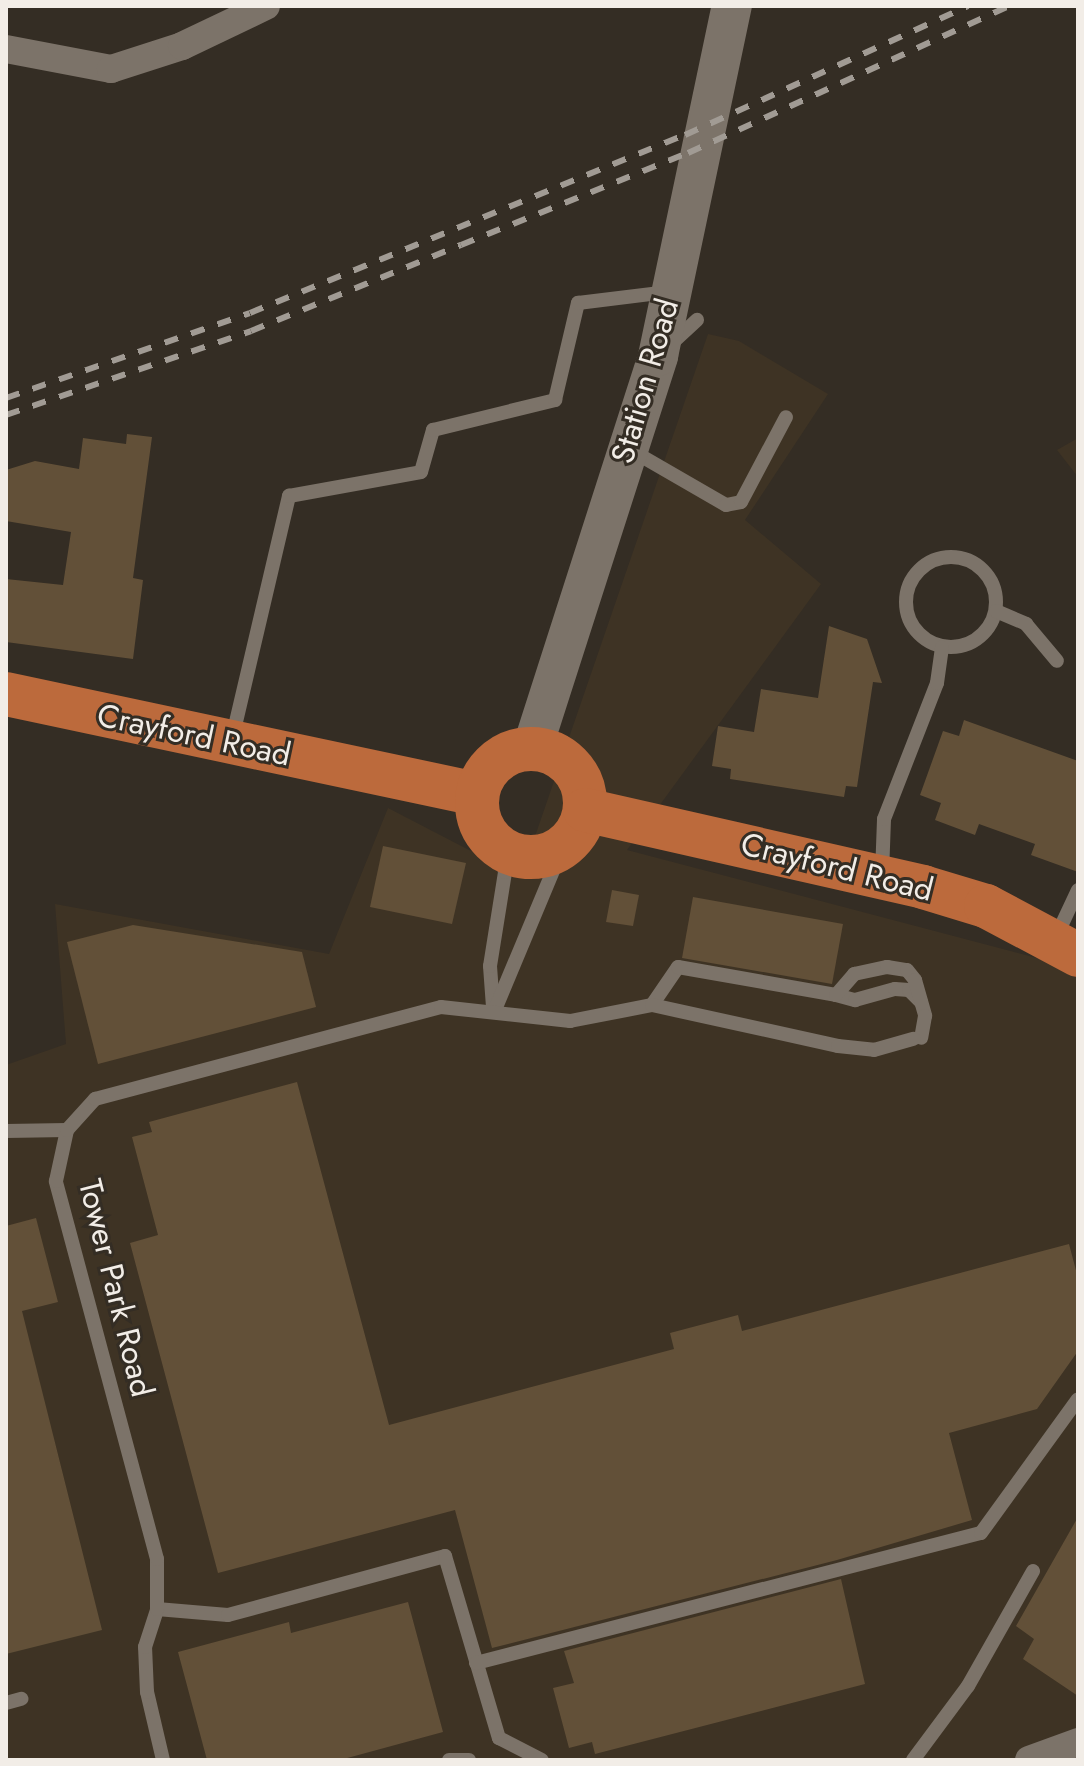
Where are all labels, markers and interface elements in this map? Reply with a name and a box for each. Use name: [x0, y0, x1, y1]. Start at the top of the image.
street label: Station Road: [603, 294, 687, 468]
street label: Crayford Road: [94, 696, 294, 774]
street label: Crayford Road: [737, 825, 937, 909]
street label: Tower Park Road: [70, 1175, 162, 1401]

